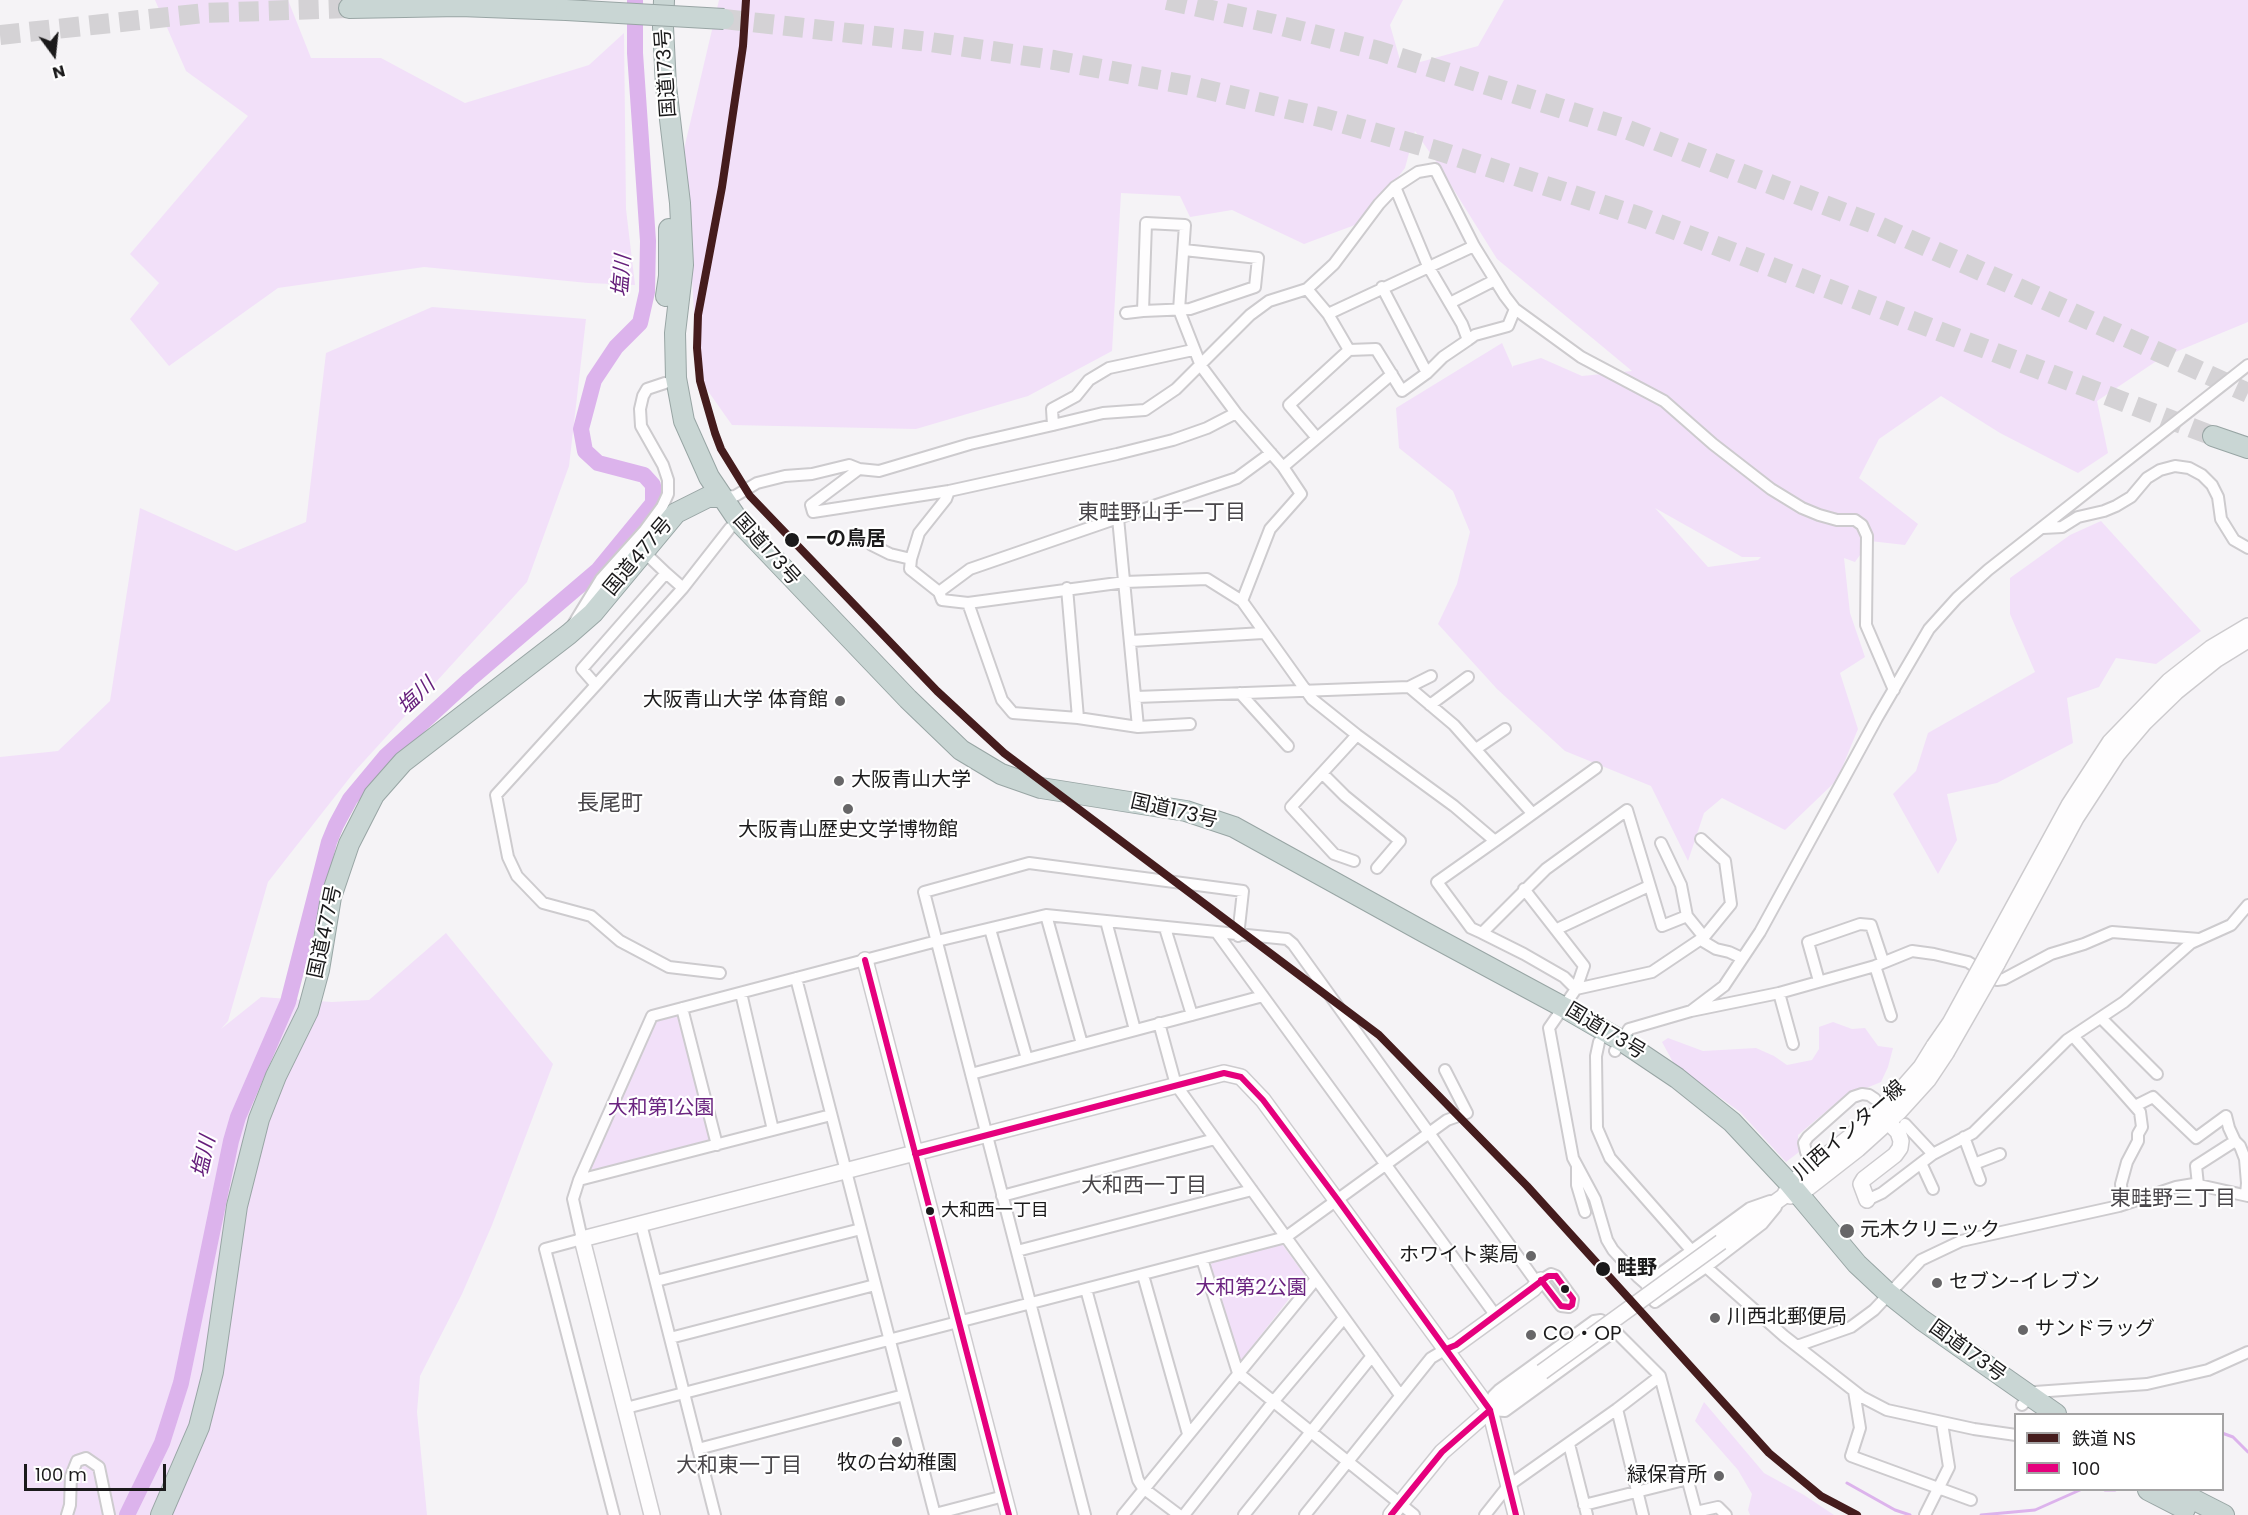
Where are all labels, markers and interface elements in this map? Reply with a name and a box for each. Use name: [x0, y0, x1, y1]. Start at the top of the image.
north arrow: [24, 24, 84, 84]
street label: 国道173号: [652, 28, 682, 118]
text: N: [50, 59, 68, 85]
water label: 塩川: [609, 254, 637, 298]
district label: 東畦野山手一丁目: [1078, 501, 1246, 527]
street label: 国道173号: [727, 509, 805, 591]
street label: 国道477号: [599, 513, 679, 601]
place label: 一の鳥居: [806, 528, 886, 552]
marker: 一の鳥居: [783, 531, 801, 549]
water label: 塩川: [393, 673, 441, 721]
place label: 大阪青山大学 体育館: [643, 689, 828, 713]
marker: 大阪青山大学 体育館: [833, 694, 847, 708]
place label: 大阪青山大学: [851, 769, 971, 793]
marker: 大阪青山大学: [832, 774, 846, 788]
street label: 国道173号: [1128, 790, 1220, 834]
district label: 長尾町: [577, 791, 643, 817]
marker: 大阪青山歴史文学博物館: [841, 802, 855, 816]
place label: 大阪青山歴史文学博物館: [738, 819, 958, 843]
street label: 国道477号: [304, 883, 348, 981]
street label: 国道173号: [1561, 999, 1649, 1065]
street label: 川西インター線: [1789, 1076, 1911, 1186]
park label: 大和第1公園: [608, 1097, 714, 1121]
water label: 塩川: [188, 1134, 222, 1180]
district label: 大和西一丁目: [1081, 1174, 1207, 1200]
district label: 東畦野三丁目: [2110, 1187, 2236, 1213]
place label: 大和西一丁目: [941, 1200, 1049, 1222]
marker: 大和西一丁目: [924, 1205, 936, 1217]
place label: 元木クリニック: [1860, 1219, 2000, 1243]
marker: 元木クリニック: [1838, 1222, 1856, 1240]
place label: ホワイト薬局: [1399, 1244, 1519, 1268]
marker: ホワイト薬局: [1524, 1249, 1538, 1263]
place label: 畦野: [1617, 1257, 1657, 1281]
marker: 畦野: [1594, 1260, 1612, 1278]
place label: セブン-イレブン: [1949, 1271, 2100, 1295]
marker: セブン-イレブン: [1930, 1276, 1944, 1290]
park label: 大和第2公園: [1195, 1277, 1307, 1301]
unlabelled marker: [1559, 1283, 1571, 1295]
place label: 川西北郵便局: [1727, 1306, 1847, 1330]
marker: 川西北郵便局: [1708, 1311, 1722, 1325]
street label: 国道173号: [1924, 1316, 2010, 1388]
place label: サンドラッグ: [2035, 1318, 2155, 1342]
place label: CO・OP: [1543, 1323, 1621, 1347]
marker: サンドラッグ: [2016, 1323, 2030, 1337]
marker: CO・OP: [1524, 1328, 1538, 1342]
legend: [2014, 1413, 2224, 1491]
text: 鉄道 NS: [2072, 1426, 2136, 1451]
marker: 牧の台幼稚園: [890, 1435, 904, 1449]
scale bar: [27, 1452, 170, 1490]
place label: 牧の台幼稚園: [837, 1452, 957, 1476]
district label: 大和東一丁目: [676, 1454, 802, 1480]
text: 100: [2072, 1456, 2100, 1481]
text: 100 m: [35, 1462, 87, 1487]
place label: 緑保育所: [1627, 1464, 1707, 1488]
marker: 緑保育所: [1712, 1469, 1726, 1483]

